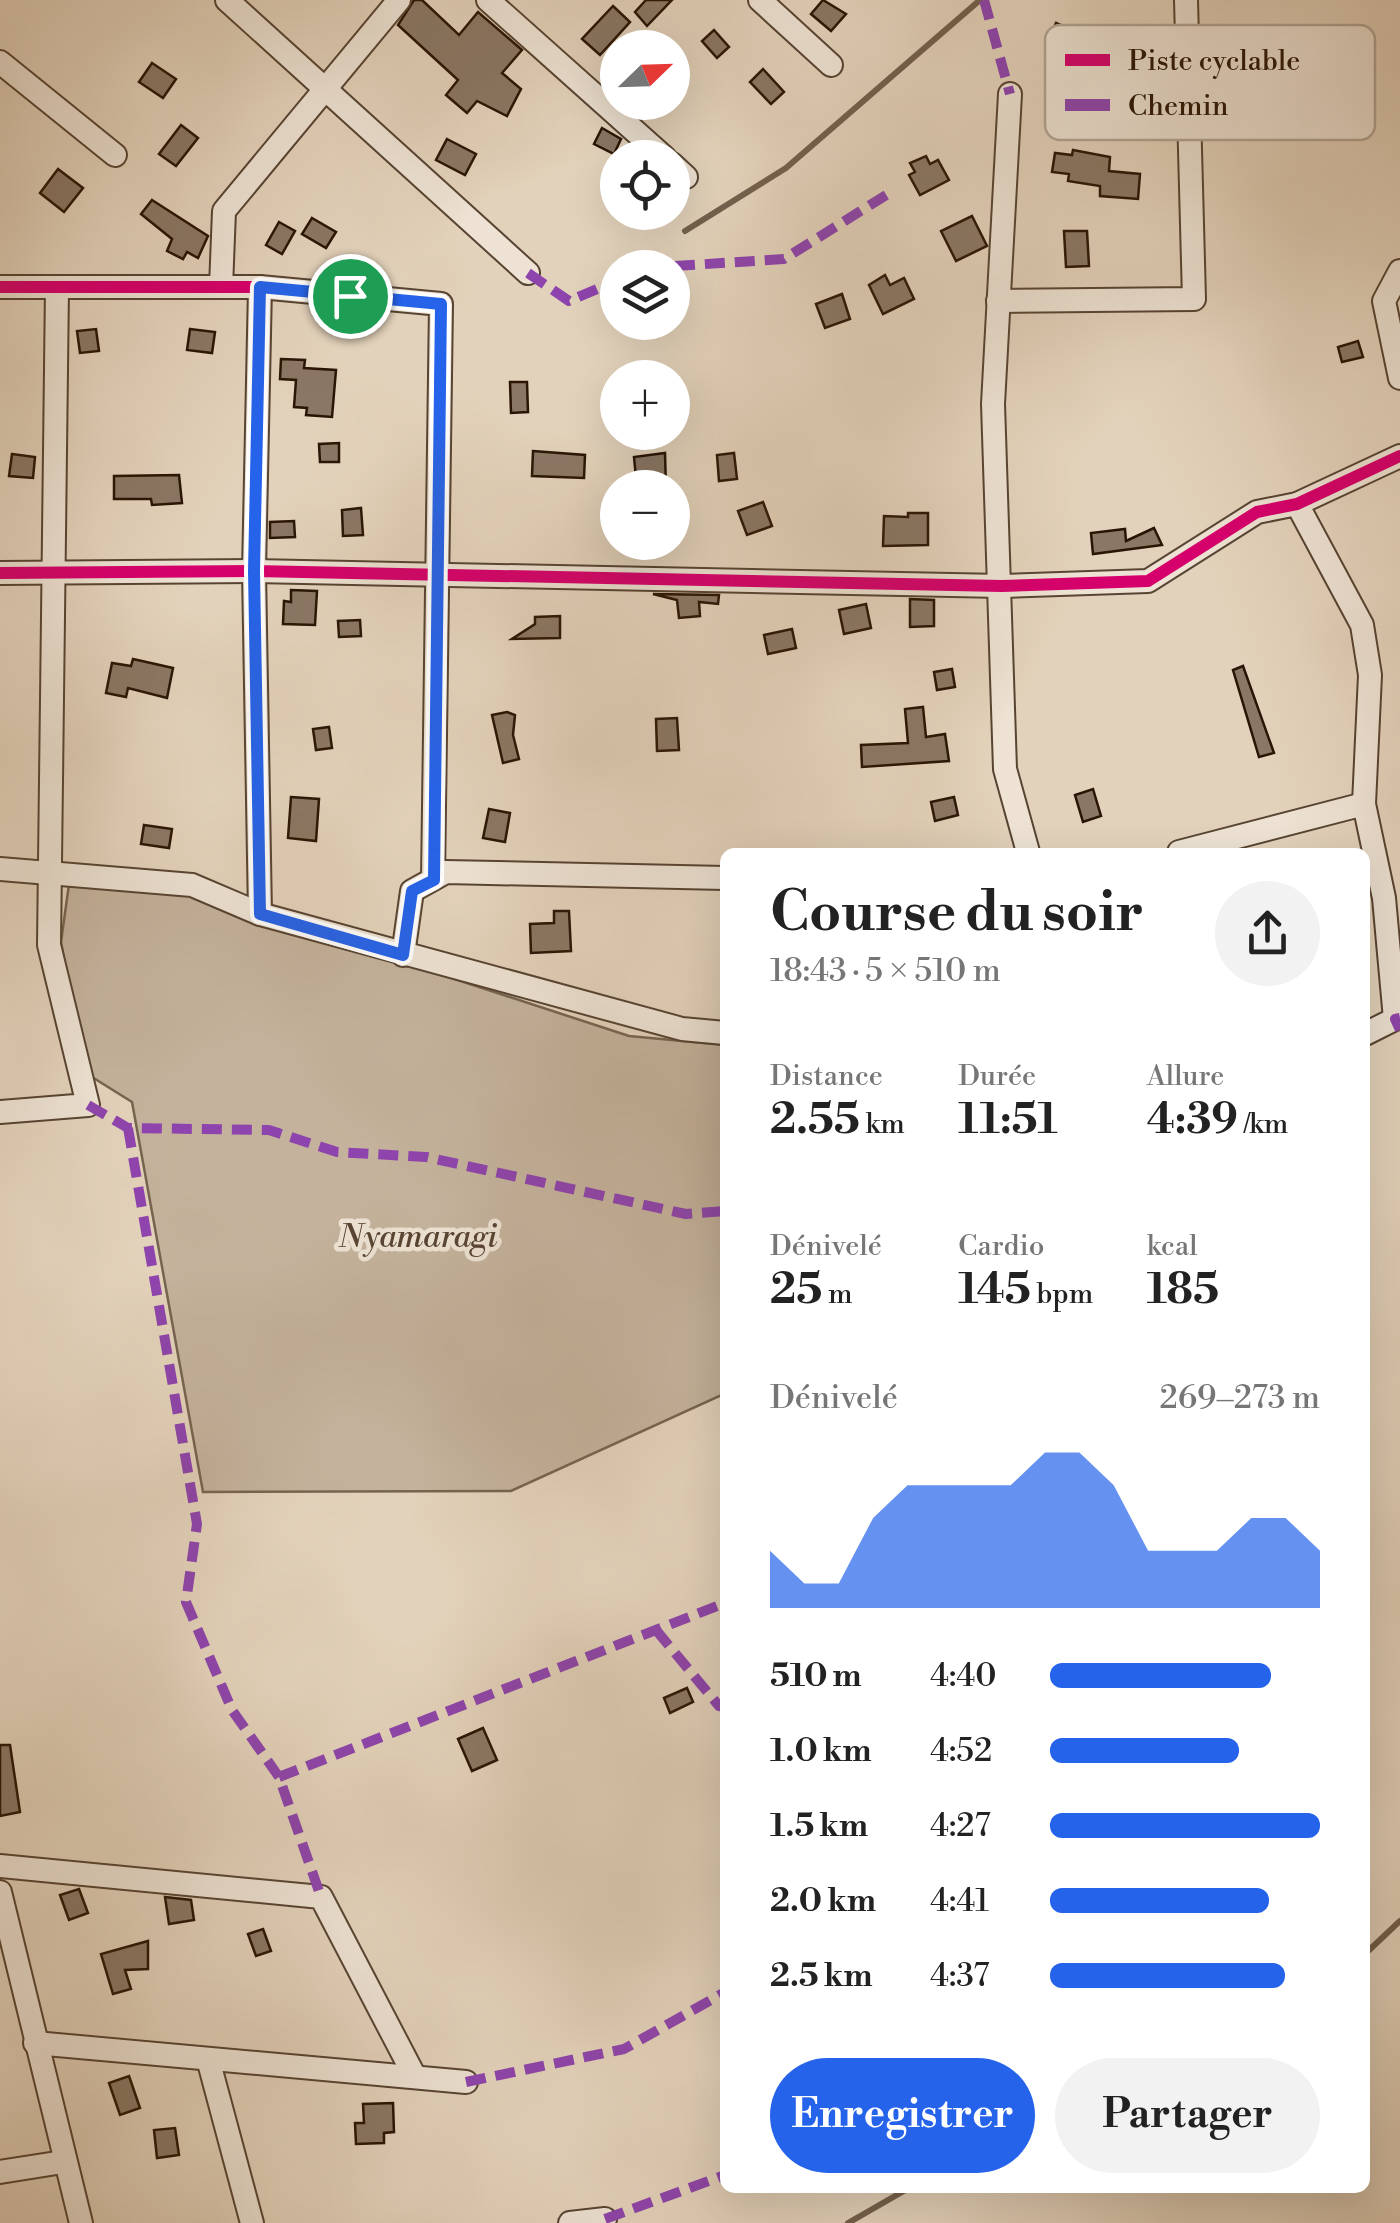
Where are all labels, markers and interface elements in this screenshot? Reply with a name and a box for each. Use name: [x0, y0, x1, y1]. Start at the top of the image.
legend: [1045, 25, 1375, 140]
north arrow: [600, 30, 690, 120]
map controls: [600, 30, 690, 560]
text: Piste cyclable: [1128, 44, 1300, 79]
text: Chemin: [1128, 89, 1229, 124]
button: locate: [600, 140, 690, 230]
button: layers: [600, 250, 690, 340]
pin: [308, 254, 393, 339]
icon: arrive: [323, 269, 378, 324]
button: +: [600, 360, 690, 450]
button: −: [600, 470, 690, 560]
text: Course du soir: [770, 879, 1144, 948]
button: share: [1215, 881, 1320, 986]
text: 18:43 · 5 × 510 m: [770, 951, 1001, 991]
text: Distance: [770, 1059, 883, 1094]
text: Durée: [958, 1059, 1036, 1094]
text: Allure: [1147, 1059, 1224, 1094]
text: 2.55: [770, 1094, 860, 1147]
text: 11:51: [958, 1094, 1058, 1147]
text: 4:39: [1147, 1094, 1238, 1147]
text: km: [860, 1107, 905, 1142]
text: /km: [1238, 1107, 1288, 1142]
park label: Nyamaragi: [338, 1217, 497, 1257]
text: Dénivelé: [770, 1229, 882, 1264]
text: Cardio: [958, 1229, 1045, 1264]
text: kcal: [1147, 1229, 1197, 1264]
text: 25: [770, 1264, 822, 1317]
text: 145: [958, 1264, 1031, 1317]
text: 185: [1147, 1264, 1219, 1317]
text: m: [822, 1277, 853, 1312]
text: bpm: [1031, 1277, 1093, 1312]
text: Dénivelé: [770, 1378, 898, 1418]
text: 269–273 m: [1159, 1378, 1320, 1418]
text: 510 m: [770, 1656, 862, 1696]
text: 4:40: [930, 1656, 997, 1696]
text: 1.0 km: [770, 1731, 872, 1771]
text: 4:52: [930, 1731, 992, 1771]
text: 1.5 km: [770, 1806, 868, 1846]
text: 4:27: [930, 1806, 991, 1846]
text: 2.0 km: [770, 1881, 876, 1921]
text: 4:41: [930, 1881, 989, 1921]
text: 2.5 km: [770, 1956, 873, 1996]
text: 4:37: [930, 1956, 989, 1996]
button: Enregistrer: [770, 2058, 1035, 2173]
button: Partager: [1055, 2058, 1320, 2173]

